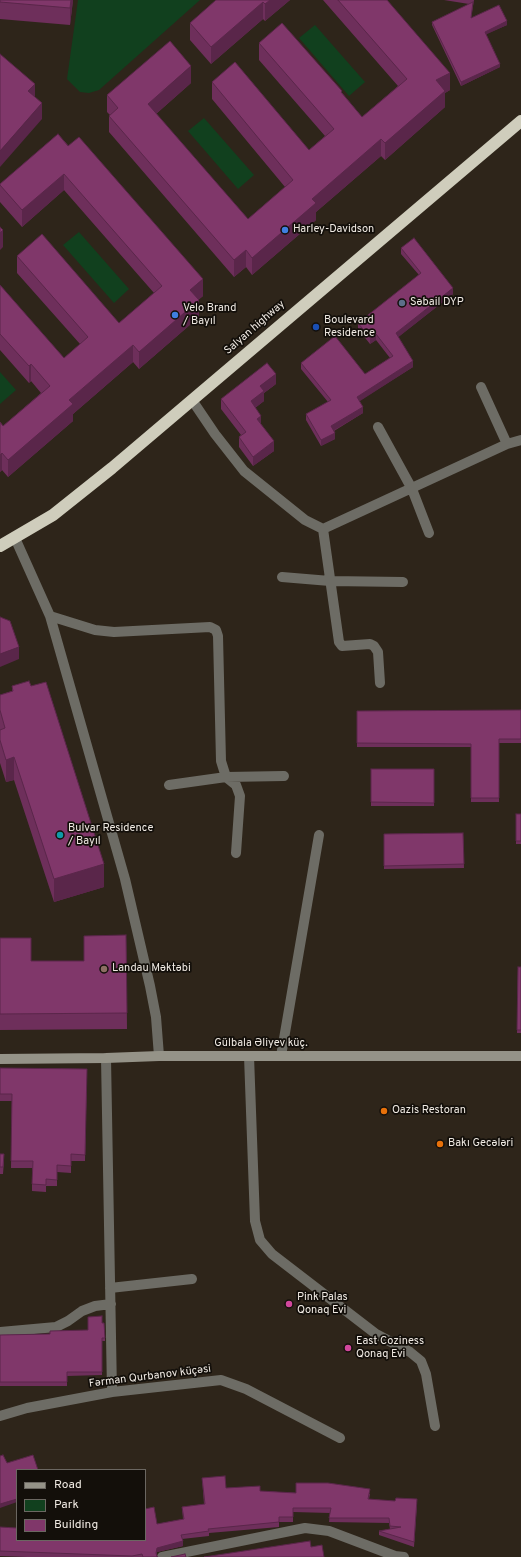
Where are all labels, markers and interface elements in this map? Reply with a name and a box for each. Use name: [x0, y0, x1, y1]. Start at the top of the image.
place label: Harley-Davidson: [293, 223, 374, 237]
marker: Harley-Davidson: [280, 225, 290, 235]
place label: Səbail DYP: [410, 296, 464, 310]
street label: Salyan highway: [222, 298, 288, 358]
marker: Səbail DYP: [397, 298, 407, 308]
place label: Velo Brand / Bayıl: [183, 302, 236, 328]
marker: Velo Brand / Bayıl: [170, 310, 180, 320]
place label: Boulevard Residence: [324, 314, 375, 340]
marker: Boulevard Residence: [311, 322, 321, 332]
place label: Bulvar Residence / Bayıl: [68, 822, 153, 848]
marker: Bulvar Residence / Bayıl: [55, 830, 65, 840]
place label: Landau Məktəbi: [112, 962, 191, 976]
marker: Landau Məktəbi: [99, 964, 109, 974]
street label: Gülbala Əliyev küç.: [214, 1037, 308, 1051]
place label: Oazis Restoran: [392, 1104, 466, 1118]
marker: Oazis Restoran: [379, 1106, 389, 1116]
place label: Bakı Gecələri: [448, 1137, 513, 1151]
marker: Bakı Gecələri: [435, 1139, 445, 1149]
place label: Pink Palas Qonaq Evi: [297, 1291, 348, 1317]
marker: Pink Palas Qonaq Evi: [284, 1299, 294, 1309]
place label: East Coziness Qonaq Evi: [356, 1335, 424, 1361]
marker: East Coziness Qonaq Evi: [343, 1343, 353, 1353]
street label: Fərman Qurbanov küçəsi: [88, 1363, 212, 1391]
legend: [16, 1469, 146, 1541]
text: Road: [54, 1477, 82, 1493]
text: Park: [54, 1497, 79, 1513]
text: Building: [54, 1517, 98, 1533]

